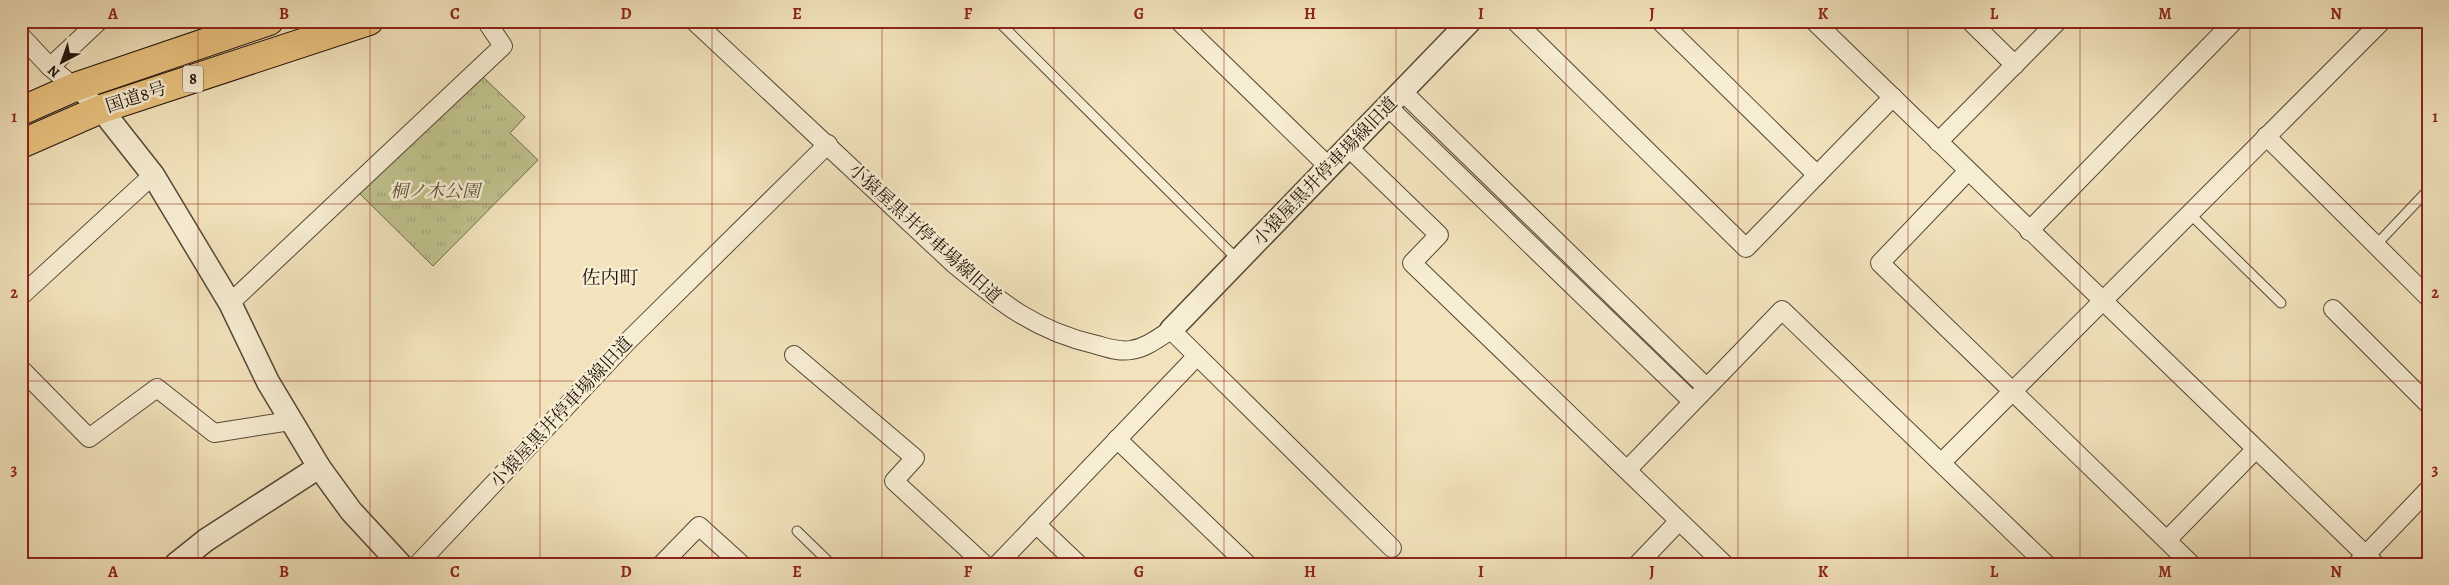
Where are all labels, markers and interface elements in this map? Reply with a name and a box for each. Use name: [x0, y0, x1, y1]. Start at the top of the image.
text: A: [107, 3, 119, 25]
text: B: [279, 3, 289, 25]
text: C: [450, 3, 460, 25]
text: D: [620, 3, 632, 25]
text: E: [792, 3, 802, 25]
text: F: [964, 3, 973, 25]
text: G: [1134, 3, 1144, 25]
text: H: [1304, 3, 1316, 25]
text: I: [1478, 3, 1484, 25]
text: J: [1649, 3, 1655, 25]
text: K: [1818, 3, 1829, 25]
text: L: [1990, 3, 1999, 25]
text: M: [2158, 3, 2172, 25]
text: N: [2330, 3, 2342, 25]
north arrow: [38, 38, 88, 88]
text: N: [44, 61, 64, 82]
road number: 8: [183, 66, 203, 92]
street label: 国道8号: [102, 76, 170, 118]
street label: 小猿屋黒井停車場線旧道: [1248, 91, 1402, 251]
text: 1: [11, 106, 17, 128]
text: 1: [2432, 106, 2438, 128]
street label: 小猿屋黒井停車場線旧道: [843, 158, 1007, 308]
park label: 桐ノ木公園: [390, 179, 483, 203]
district label: 佐内町: [581, 265, 639, 291]
text: 2: [10, 282, 18, 304]
text: 2: [2431, 282, 2439, 304]
street label: 小猿屋黒井停車場線旧道: [485, 331, 637, 493]
text: 3: [11, 459, 18, 481]
text: 3: [2432, 459, 2439, 481]
text: A: [107, 561, 119, 583]
text: B: [279, 561, 289, 583]
text: C: [450, 561, 460, 583]
text: D: [620, 561, 632, 583]
text: E: [792, 561, 802, 583]
text: F: [964, 561, 973, 583]
text: G: [1134, 561, 1144, 583]
text: H: [1304, 561, 1316, 583]
text: I: [1478, 561, 1484, 583]
text: J: [1649, 561, 1655, 583]
text: K: [1818, 561, 1829, 583]
text: L: [1990, 561, 1999, 583]
text: M: [2158, 561, 2172, 583]
text: N: [2330, 561, 2342, 583]

